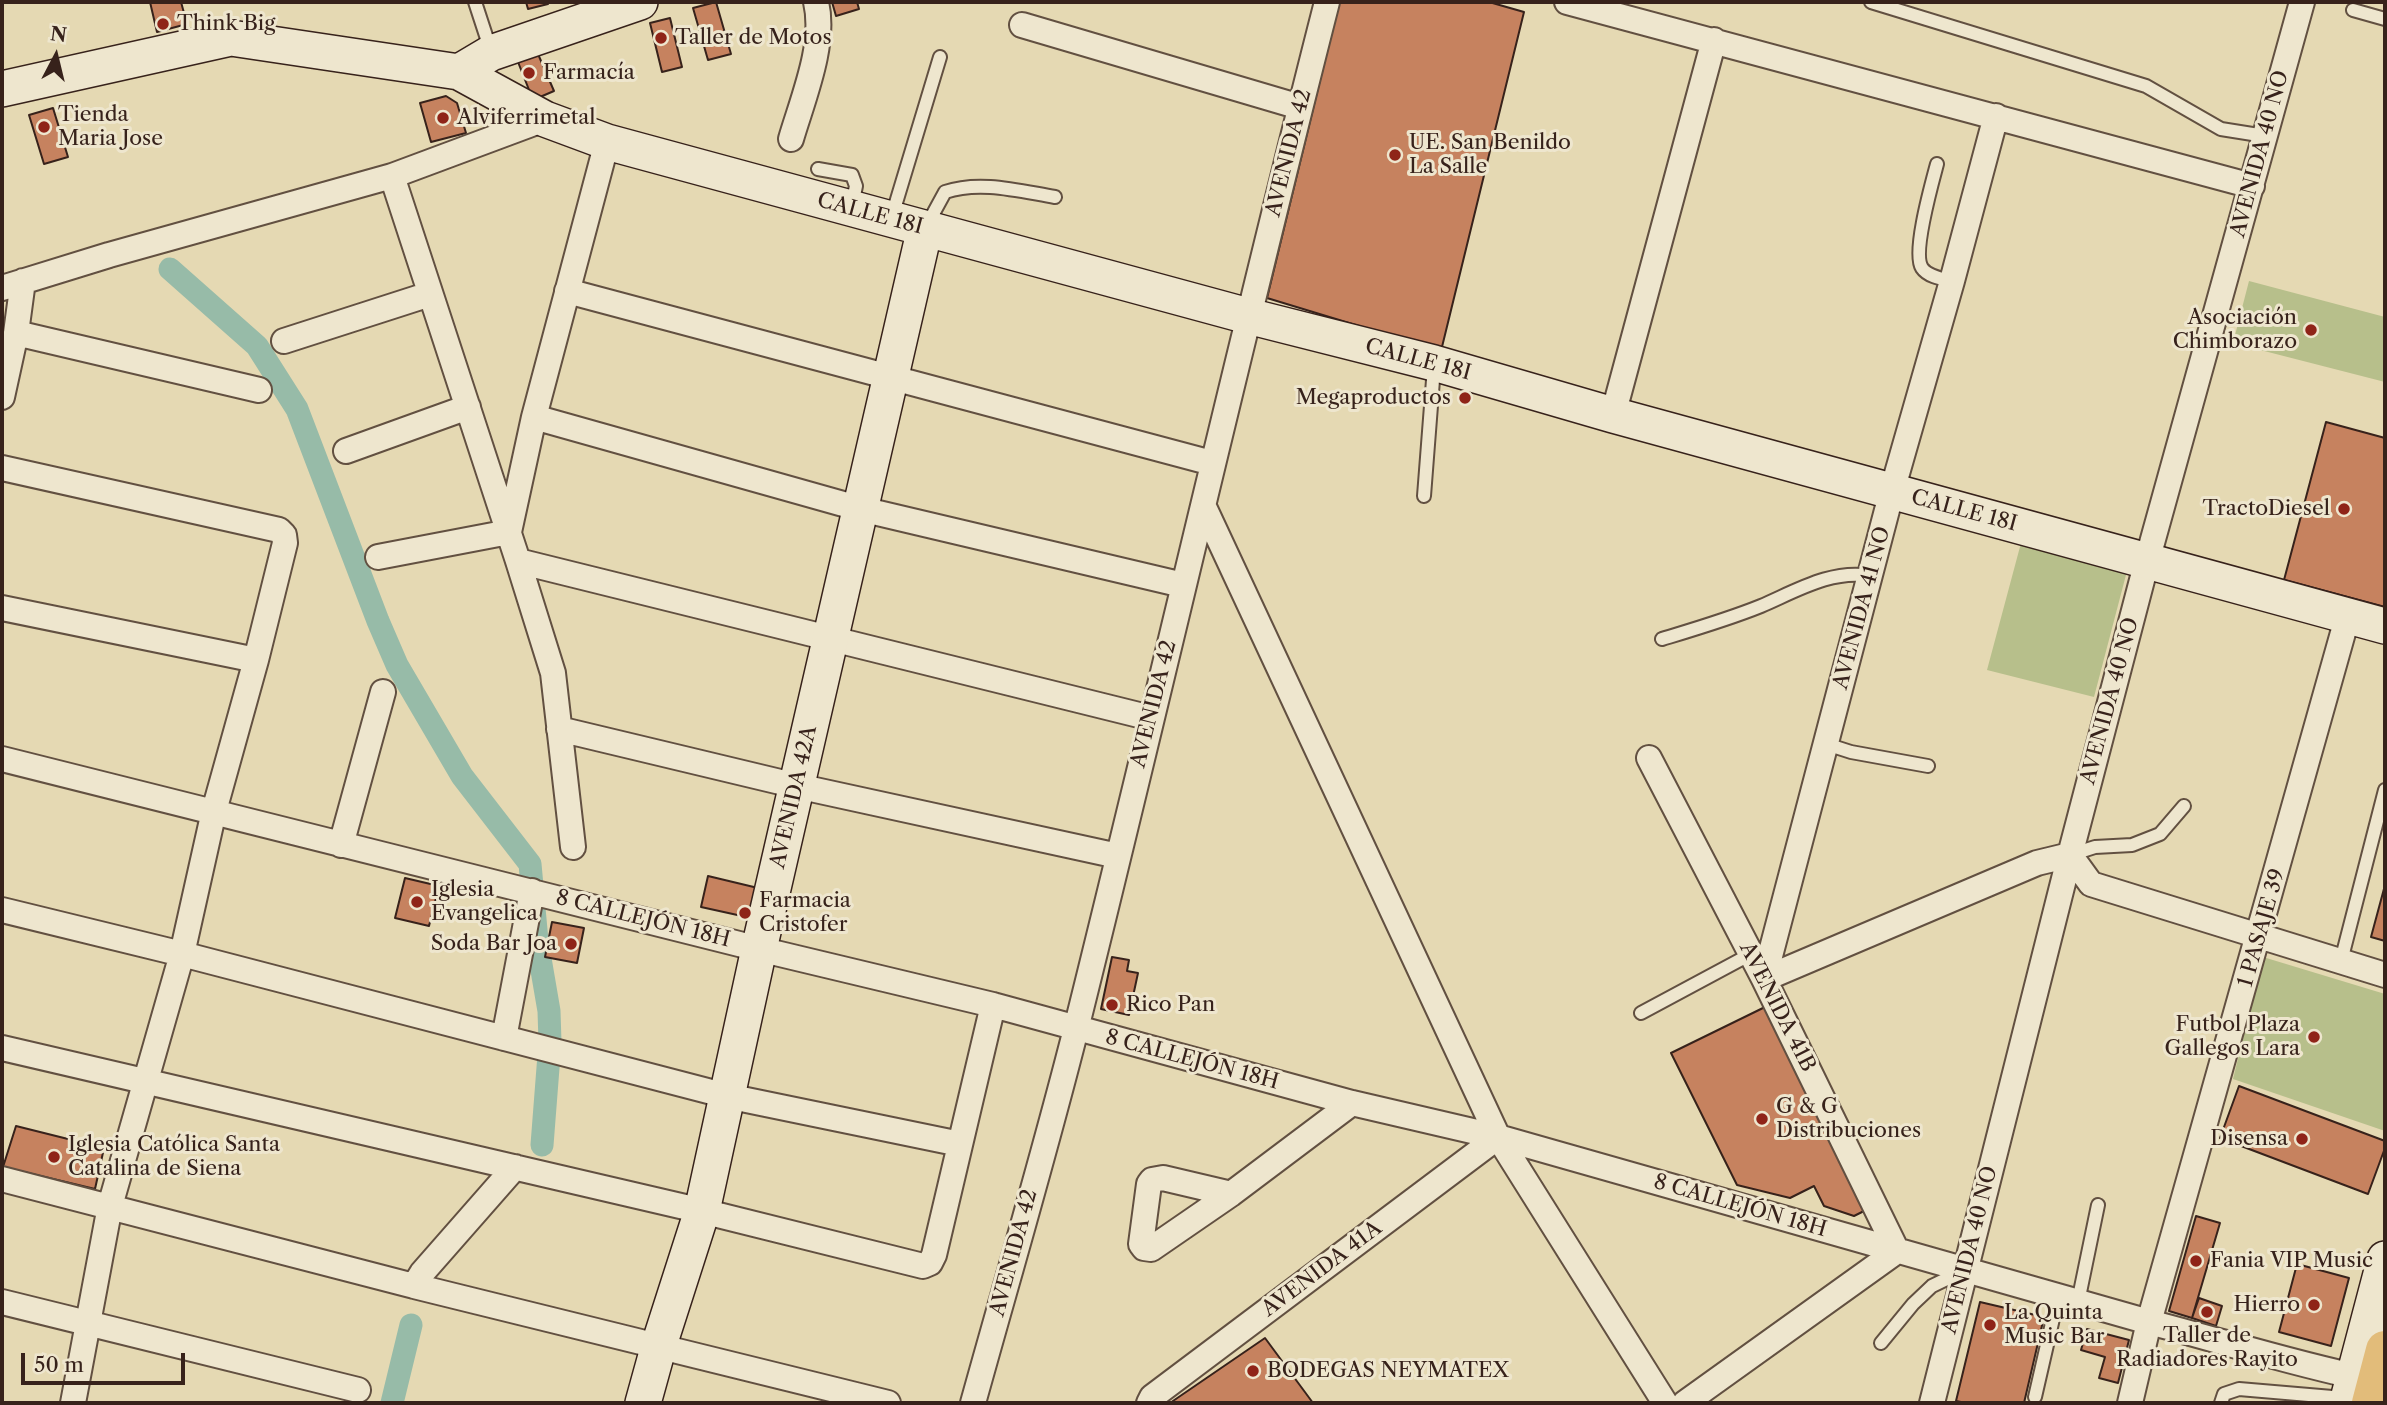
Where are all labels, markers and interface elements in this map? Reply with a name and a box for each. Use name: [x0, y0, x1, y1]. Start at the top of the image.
place label: Think Big: [177, 11, 275, 37]
marker: Think Big: [155, 16, 171, 32]
north arrow: [21, 21, 91, 91]
text: N: [49, 22, 68, 47]
place label: Taller de Motos: [675, 25, 832, 51]
marker: Taller de Motos: [653, 30, 669, 46]
place label: Farmacía: [543, 60, 635, 86]
marker: Farmacía: [521, 65, 537, 81]
street label: AVENIDA 40 NO: [2226, 68, 2294, 240]
street label: AVENIDA 42: [1261, 87, 1317, 219]
place label: Tienda Maria Jose: [58, 102, 163, 152]
place label: Alviferrimetal: [457, 105, 595, 131]
marker: Alviferrimetal: [435, 110, 451, 126]
marker: Tienda Maria Jose: [36, 119, 52, 135]
place label: UE. San Benildo La Salle: [1409, 130, 1571, 180]
marker: UE. San Benildo La Salle: [1387, 147, 1403, 163]
street label: CALLE 18I: [814, 188, 926, 240]
place label: Asociación Chimborazo: [2173, 305, 2297, 355]
marker: Asociación Chimborazo: [2303, 322, 2319, 338]
street label: CALLE 18I: [1362, 334, 1474, 386]
place label: Megaproductos: [1296, 385, 1451, 411]
marker: Megaproductos: [1457, 390, 1473, 406]
street label: CALLE 18I: [1908, 485, 2020, 537]
place label: TractoDiesel: [2203, 496, 2330, 522]
marker: TractoDiesel: [2336, 501, 2352, 517]
street label: AVENIDA 41 NO: [1828, 524, 1896, 692]
street label: AVENIDA 40 NO: [2076, 615, 2144, 787]
street label: AVENIDA 42: [1126, 638, 1182, 770]
street label: AVENIDA 42A: [765, 723, 823, 871]
street label: 1 PASAJE 39: [2233, 866, 2291, 990]
place label: Iglesia Evangelica: [431, 877, 538, 927]
street label: 8 CALLEJÓN 18H: [553, 885, 733, 953]
place label: Farmacia Cristofer: [759, 888, 851, 938]
marker: Iglesia Evangelica: [409, 894, 425, 910]
marker: Farmacia Cristofer: [737, 905, 753, 921]
place label: Soda Bar Joa: [431, 931, 557, 957]
marker: Soda Bar Joa: [563, 936, 579, 952]
street label: AVENIDA 41B: [1734, 938, 1820, 1076]
place label: Rico Pan: [1126, 992, 1215, 1018]
marker: Rico Pan: [1104, 997, 1120, 1013]
place label: Futbol Plaza Gallegos Lara: [2165, 1012, 2300, 1062]
street label: 8 CALLEJÓN 18H: [1102, 1025, 1282, 1095]
marker: Futbol Plaza Gallegos Lara: [2306, 1029, 2322, 1045]
place label: G & G Distribuciones: [1776, 1094, 1921, 1144]
marker: G & G Distribuciones: [1754, 1111, 1770, 1127]
place label: Disensa: [2210, 1126, 2288, 1152]
marker: Disensa: [2294, 1131, 2310, 1147]
place label: Iglesia Católica Santa Catalina de Siena: [68, 1132, 280, 1182]
marker: Iglesia Católica Santa Catalina de Siena: [46, 1149, 62, 1165]
street label: AVENIDA 40 NO: [1937, 1164, 2003, 1336]
street label: 8 CALLEJÓN 18H: [1651, 1169, 1829, 1243]
street label: AVENIDA 42: [985, 1187, 1043, 1319]
street label: AVENIDA 41A: [1257, 1216, 1387, 1322]
place label: Fania VIP Music: [2210, 1248, 2373, 1274]
marker: Fania VIP Music: [2188, 1253, 2204, 1269]
place label: Hierro: [2234, 1292, 2300, 1318]
marker: Hierro: [2306, 1297, 2322, 1313]
place label: La Quinta Music Bar: [2004, 1300, 2105, 1350]
marker: Taller de Radiadores Rayito: [2199, 1304, 2215, 1320]
marker: La Quinta Music Bar: [1982, 1317, 1998, 1333]
place label: Taller de Radiadores Rayito: [2116, 1323, 2298, 1373]
scale bar: [24, 1338, 189, 1382]
text: 50 m: [34, 1352, 84, 1377]
place label: BODEGAS NEYMATEX: [1267, 1358, 1509, 1384]
marker: BODEGAS NEYMATEX: [1245, 1363, 1261, 1379]

